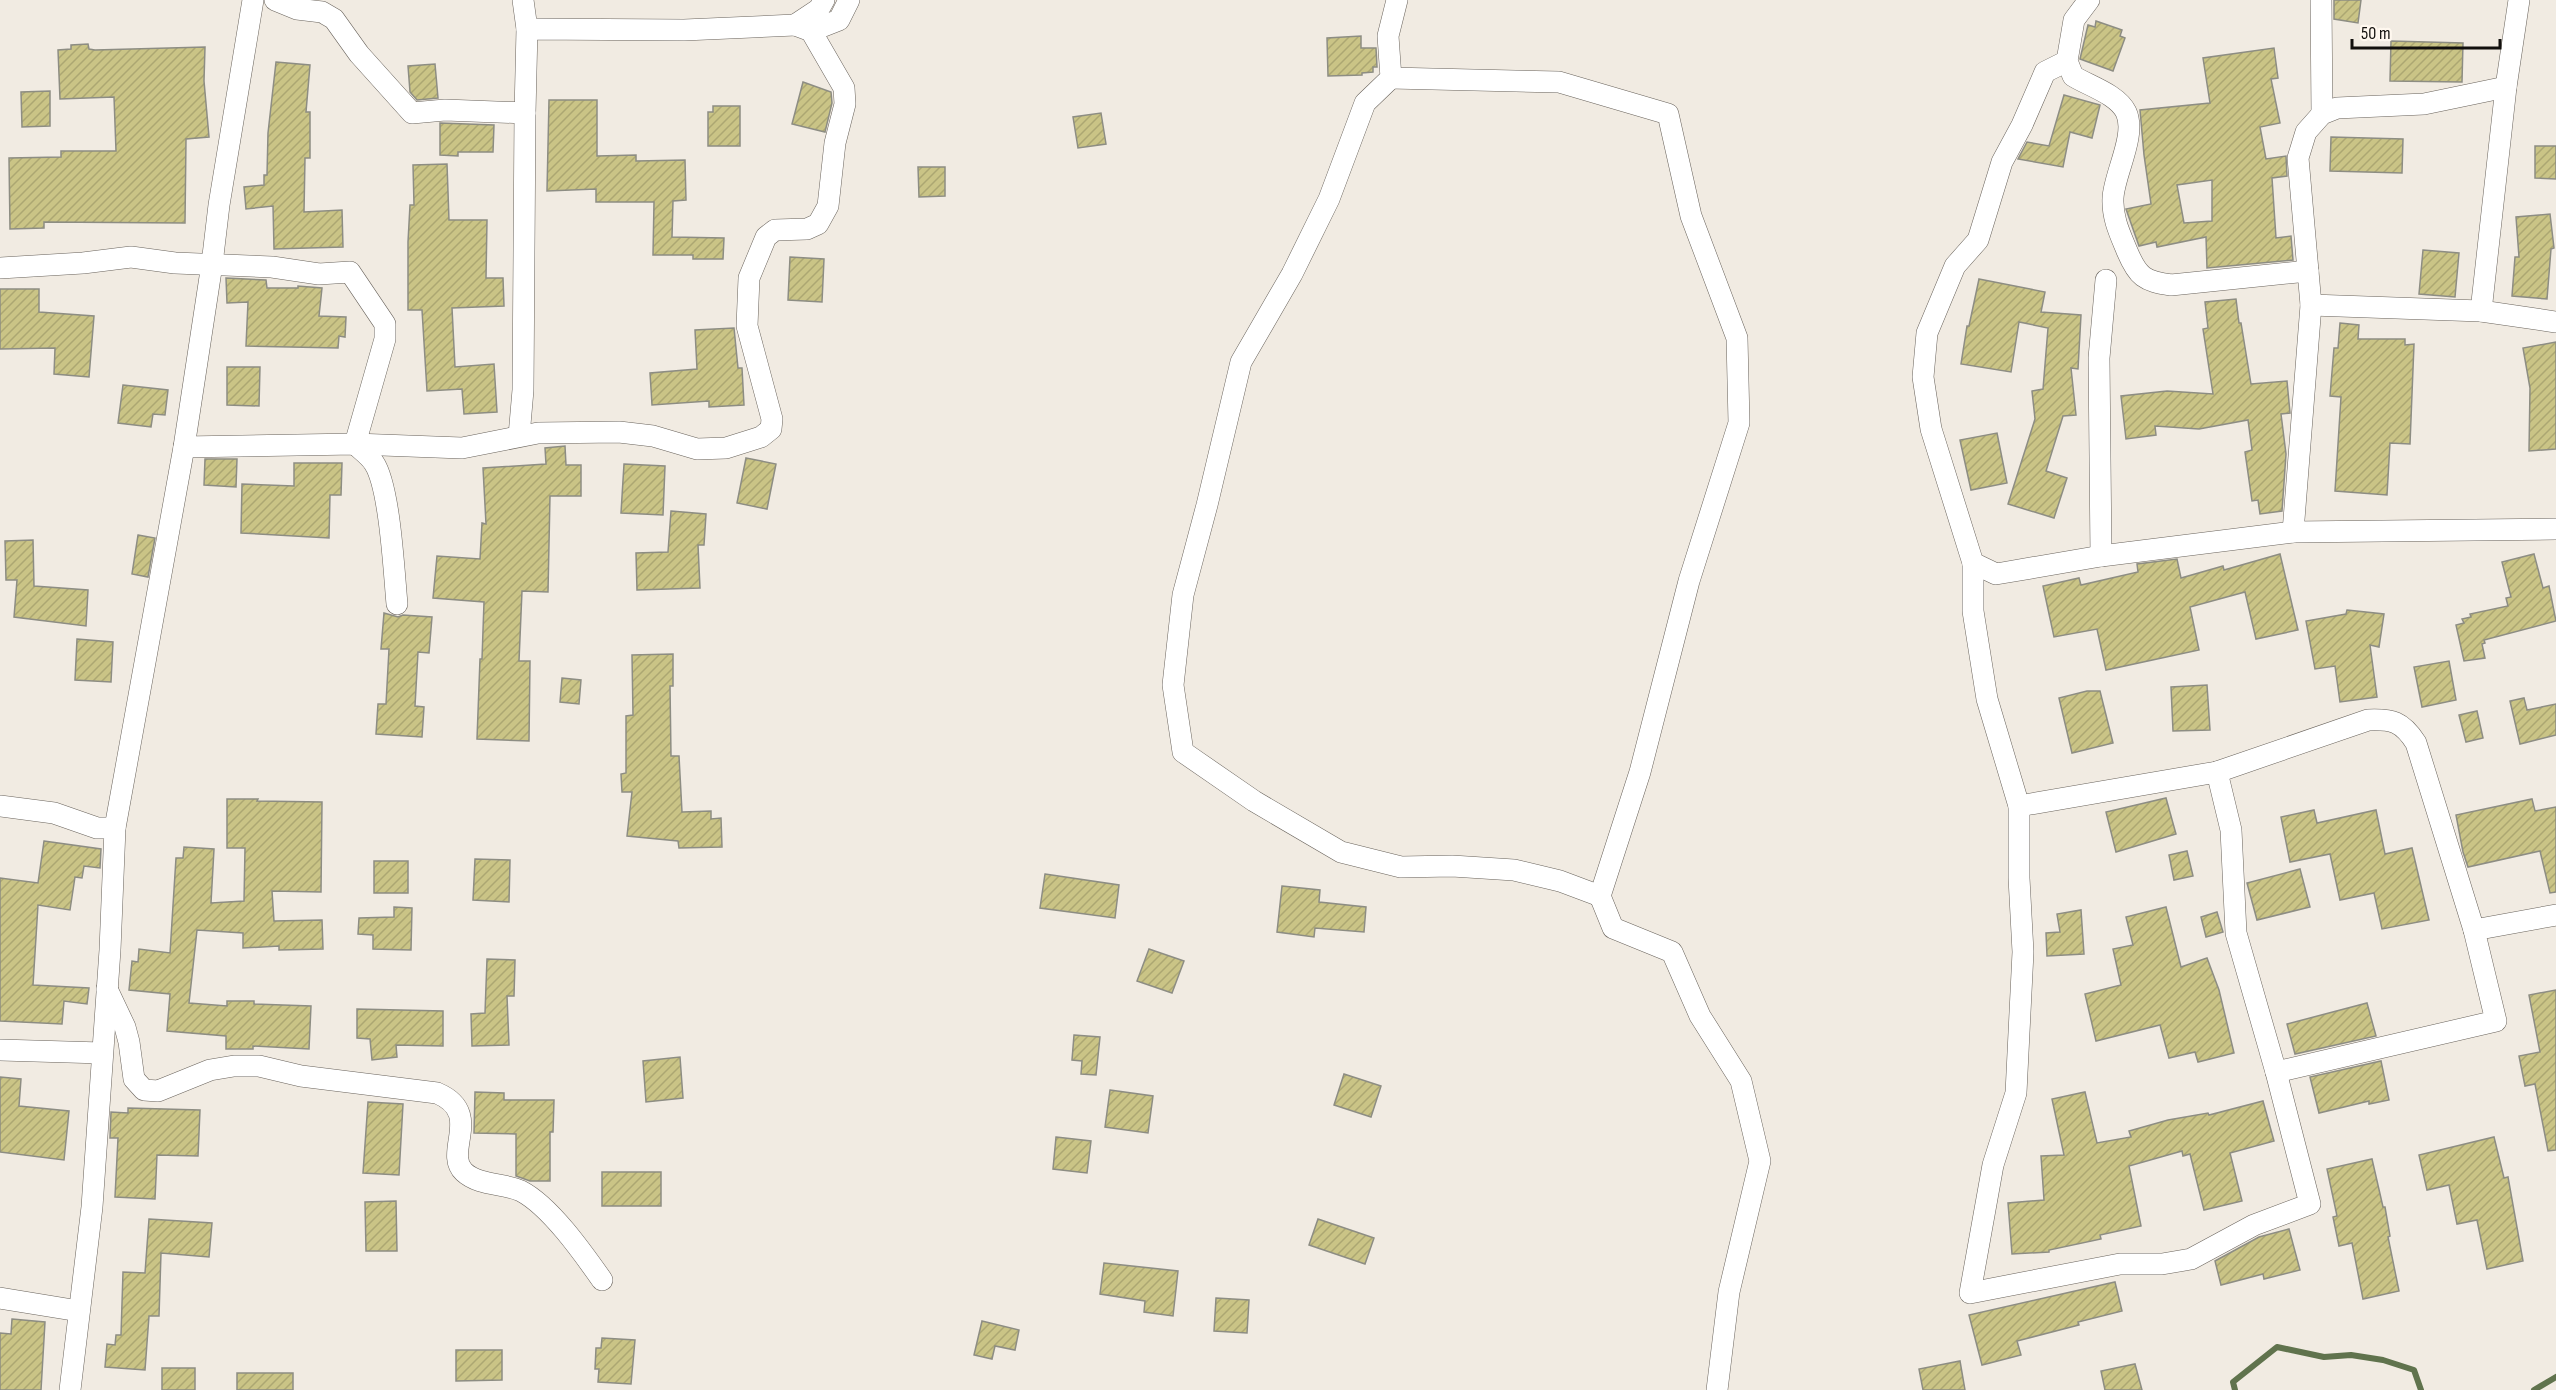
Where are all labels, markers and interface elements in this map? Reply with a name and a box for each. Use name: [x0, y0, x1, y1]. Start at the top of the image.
scale bar: [2352, 12, 2500, 50]
text: 50 m: [2361, 23, 2391, 44]

